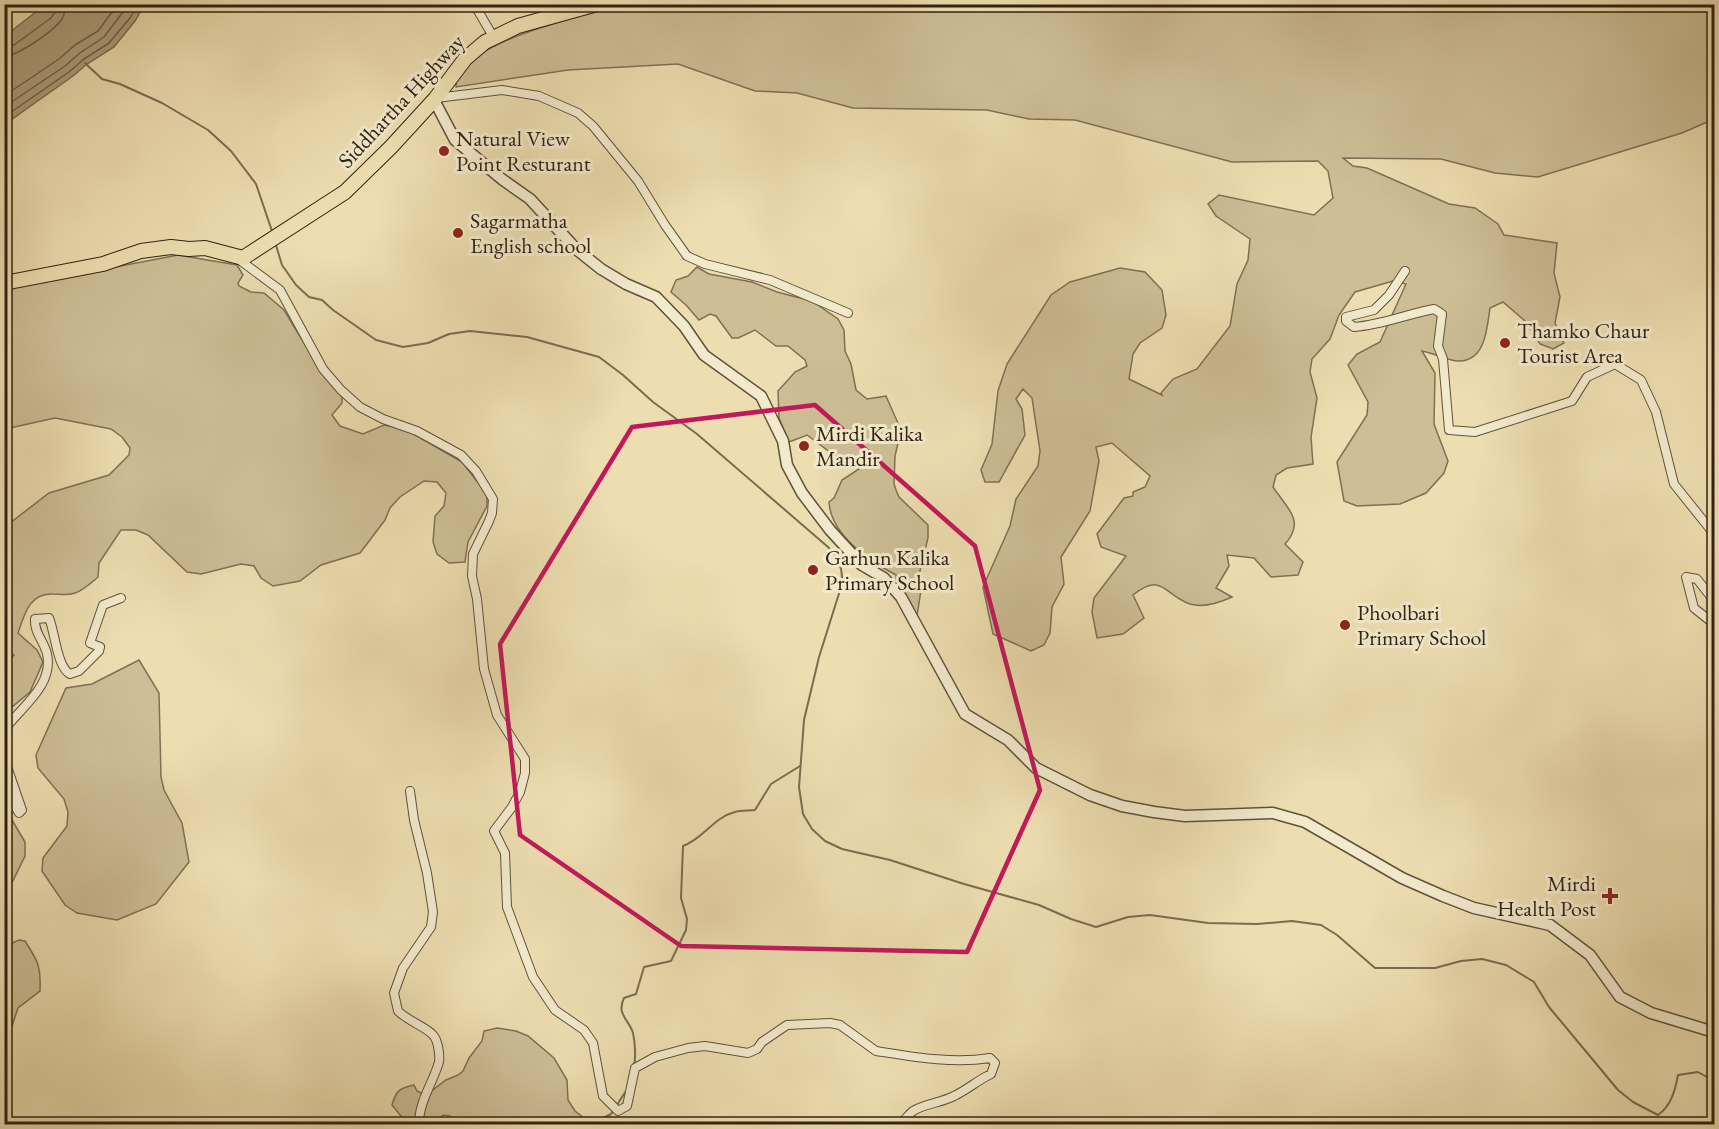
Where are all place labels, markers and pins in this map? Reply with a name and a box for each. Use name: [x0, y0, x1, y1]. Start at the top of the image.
place label: Natural View Point Resturant: [456, 124, 591, 178]
marker: Natural View Point Resturant: [437, 144, 451, 158]
place label: Sagarmatha English school: [470, 206, 591, 260]
marker: Sagarmatha English school: [451, 226, 465, 240]
place label: Thamko Chaur Tourist Area: [1517, 316, 1650, 370]
marker: Thamko Chaur Tourist Area: [1498, 336, 1512, 350]
place label: Mirdi Kalika Mandir: [816, 419, 923, 473]
marker: Mirdi Kalika Mandir: [797, 439, 811, 453]
place label: Garhun Kalika Primary School: [825, 543, 954, 597]
marker: Garhun Kalika Primary School: [806, 563, 820, 577]
place label: Phoolbari Primary School: [1357, 598, 1486, 652]
marker: Phoolbari Primary School: [1338, 618, 1352, 632]
place label: Mirdi Health Post: [1497, 869, 1596, 923]
marker: Mirdi Health Post: [1601, 887, 1619, 905]

